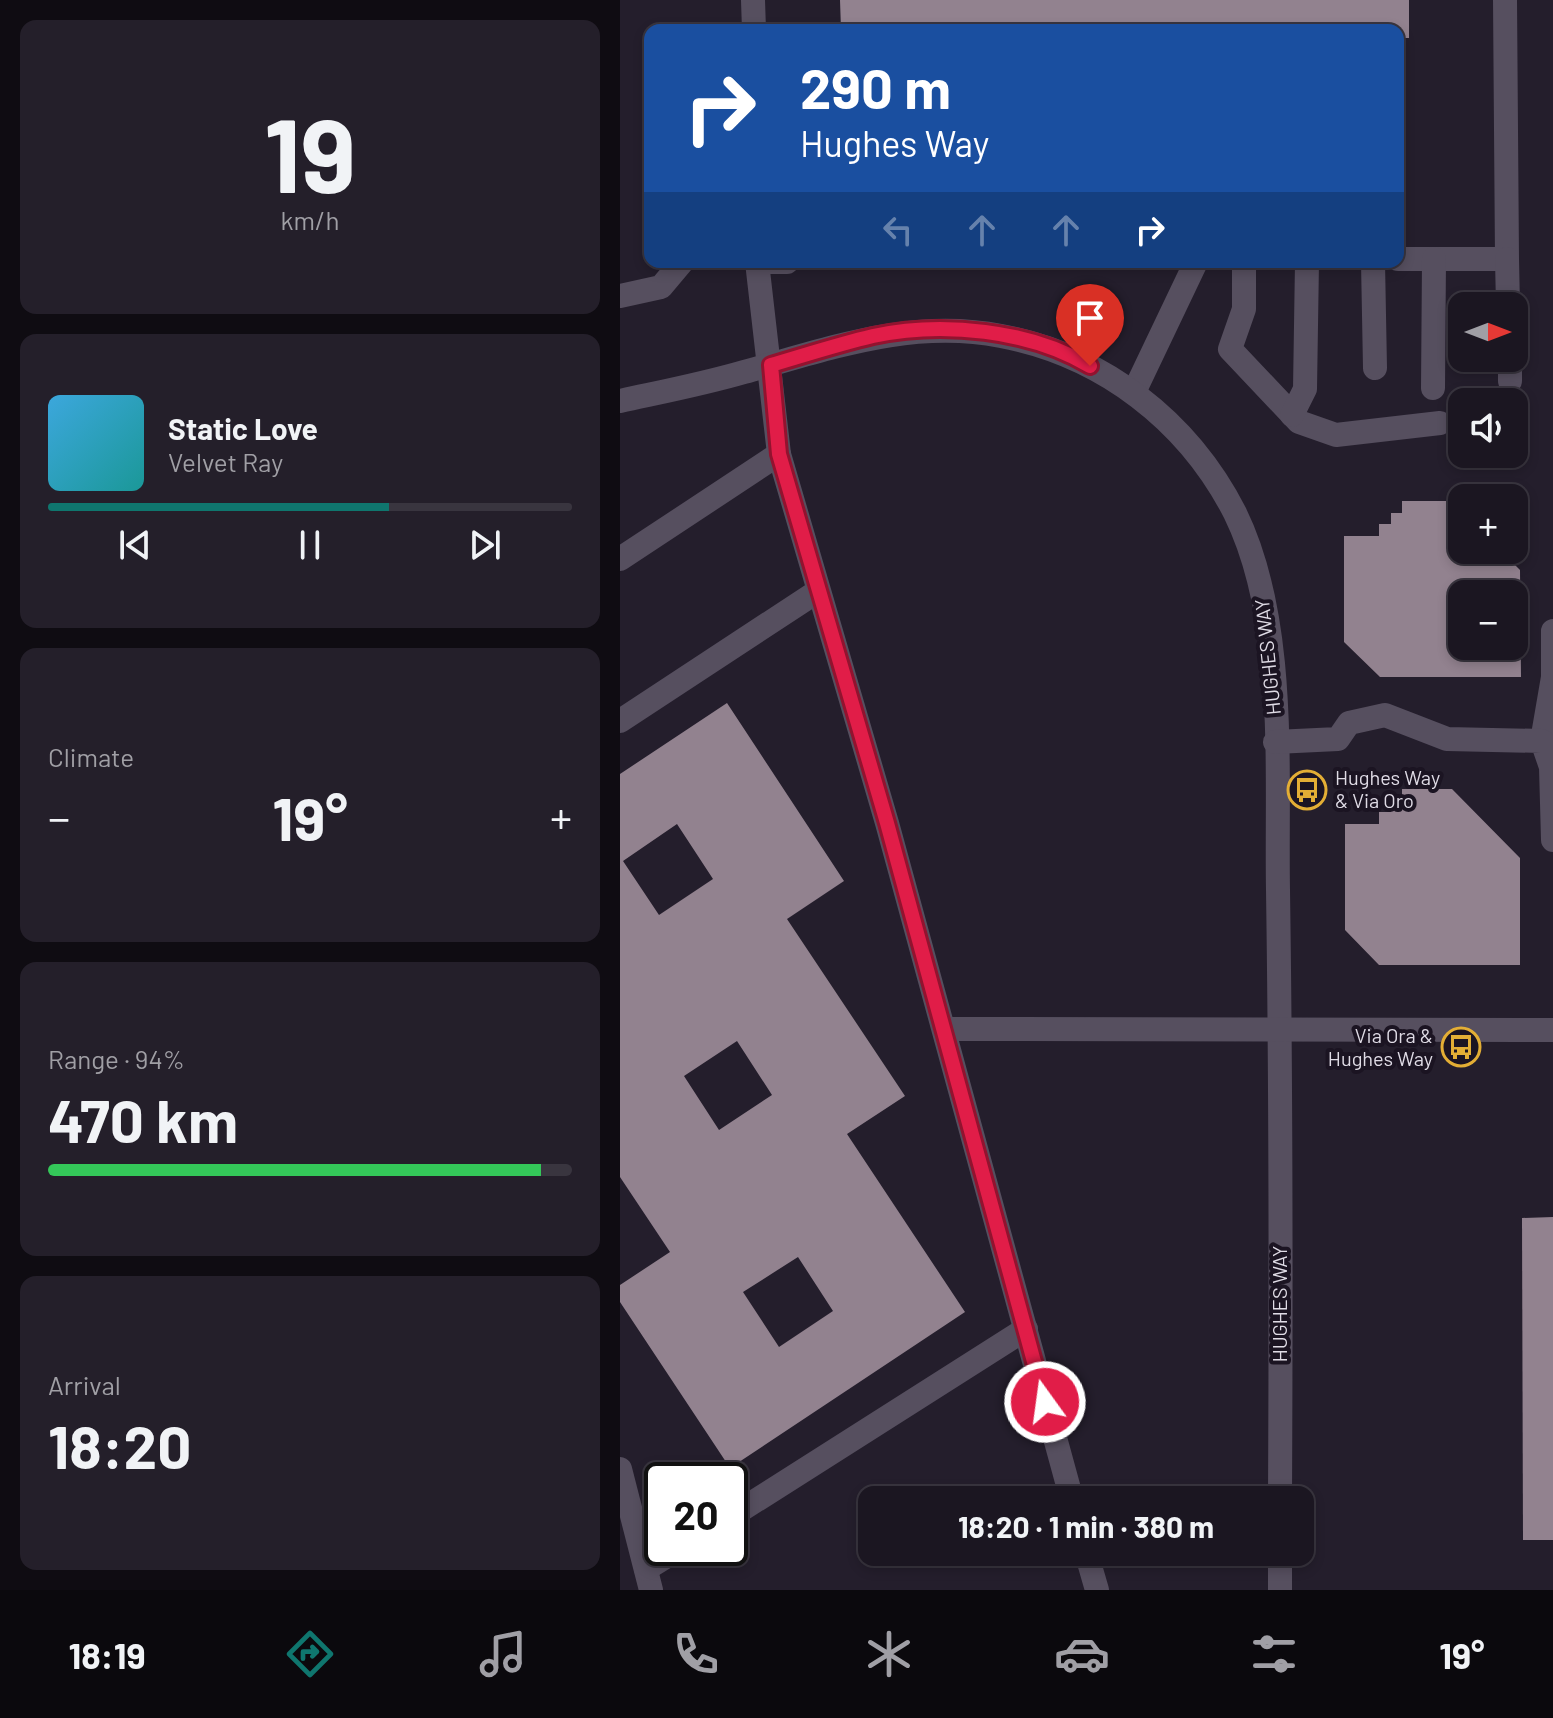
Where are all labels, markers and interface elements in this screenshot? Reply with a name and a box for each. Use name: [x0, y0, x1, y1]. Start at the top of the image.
text: 290 m: [800, 53, 951, 120]
icon: right: [668, 56, 772, 160]
text: 19: [264, 89, 356, 214]
text: Hughes Way: [800, 121, 989, 164]
text: km/h: [281, 204, 339, 235]
icon: left: [876, 208, 920, 252]
icon: ahead: [960, 208, 1004, 252]
icon: ahead: [1044, 208, 1088, 252]
icon: right: [1128, 208, 1172, 252]
pin: [1056, 284, 1124, 366]
north arrow: [1448, 292, 1528, 372]
map controls: [1448, 292, 1528, 660]
icon: arrive: [1068, 296, 1112, 340]
button: sound: [1448, 388, 1528, 468]
text: Static Love: [168, 410, 318, 446]
text: Velvet Ray: [168, 446, 283, 477]
button: +: [1448, 484, 1528, 564]
icon: previous: [113, 523, 157, 567]
icon: pause: [288, 523, 332, 567]
icon: next: [463, 523, 507, 567]
button: −: [1448, 580, 1528, 660]
street label: HUGHES WAY: [1249, 598, 1285, 716]
text: Climate: [48, 741, 134, 772]
place label: Hughes Way & Via Oro: [1335, 765, 1440, 812]
bus stop icon: Hughes Way & Via Oro: [1286, 769, 1328, 811]
text: 19°: [272, 781, 348, 853]
text: −: [48, 790, 70, 843]
text: +: [550, 790, 572, 843]
place label: Via Ora & Hughes Way: [1328, 1023, 1433, 1070]
bus stop icon: Via Ora & Hughes Way: [1440, 1026, 1482, 1068]
text: Range · 94%: [48, 1043, 185, 1074]
text: 470 km: [48, 1083, 238, 1155]
street label: HUGHES WAY: [1267, 1246, 1291, 1362]
position arrow: [1003, 1360, 1087, 1444]
text: Arrival: [48, 1369, 121, 1400]
text: 18:20: [48, 1409, 191, 1481]
speed limit sign: 20: [644, 1462, 748, 1566]
text: 18:20 · 1 min · 380 m: [958, 1508, 1214, 1544]
icon: directions: [282, 1626, 338, 1682]
icon: music: [475, 1626, 531, 1682]
icon: phone: [668, 1626, 724, 1682]
icon: climate: [861, 1626, 917, 1682]
icon: car: [1054, 1626, 1110, 1682]
icon: filters: [1246, 1626, 1302, 1682]
text: 18:19: [68, 1633, 146, 1676]
text: 19°: [1439, 1633, 1485, 1676]

